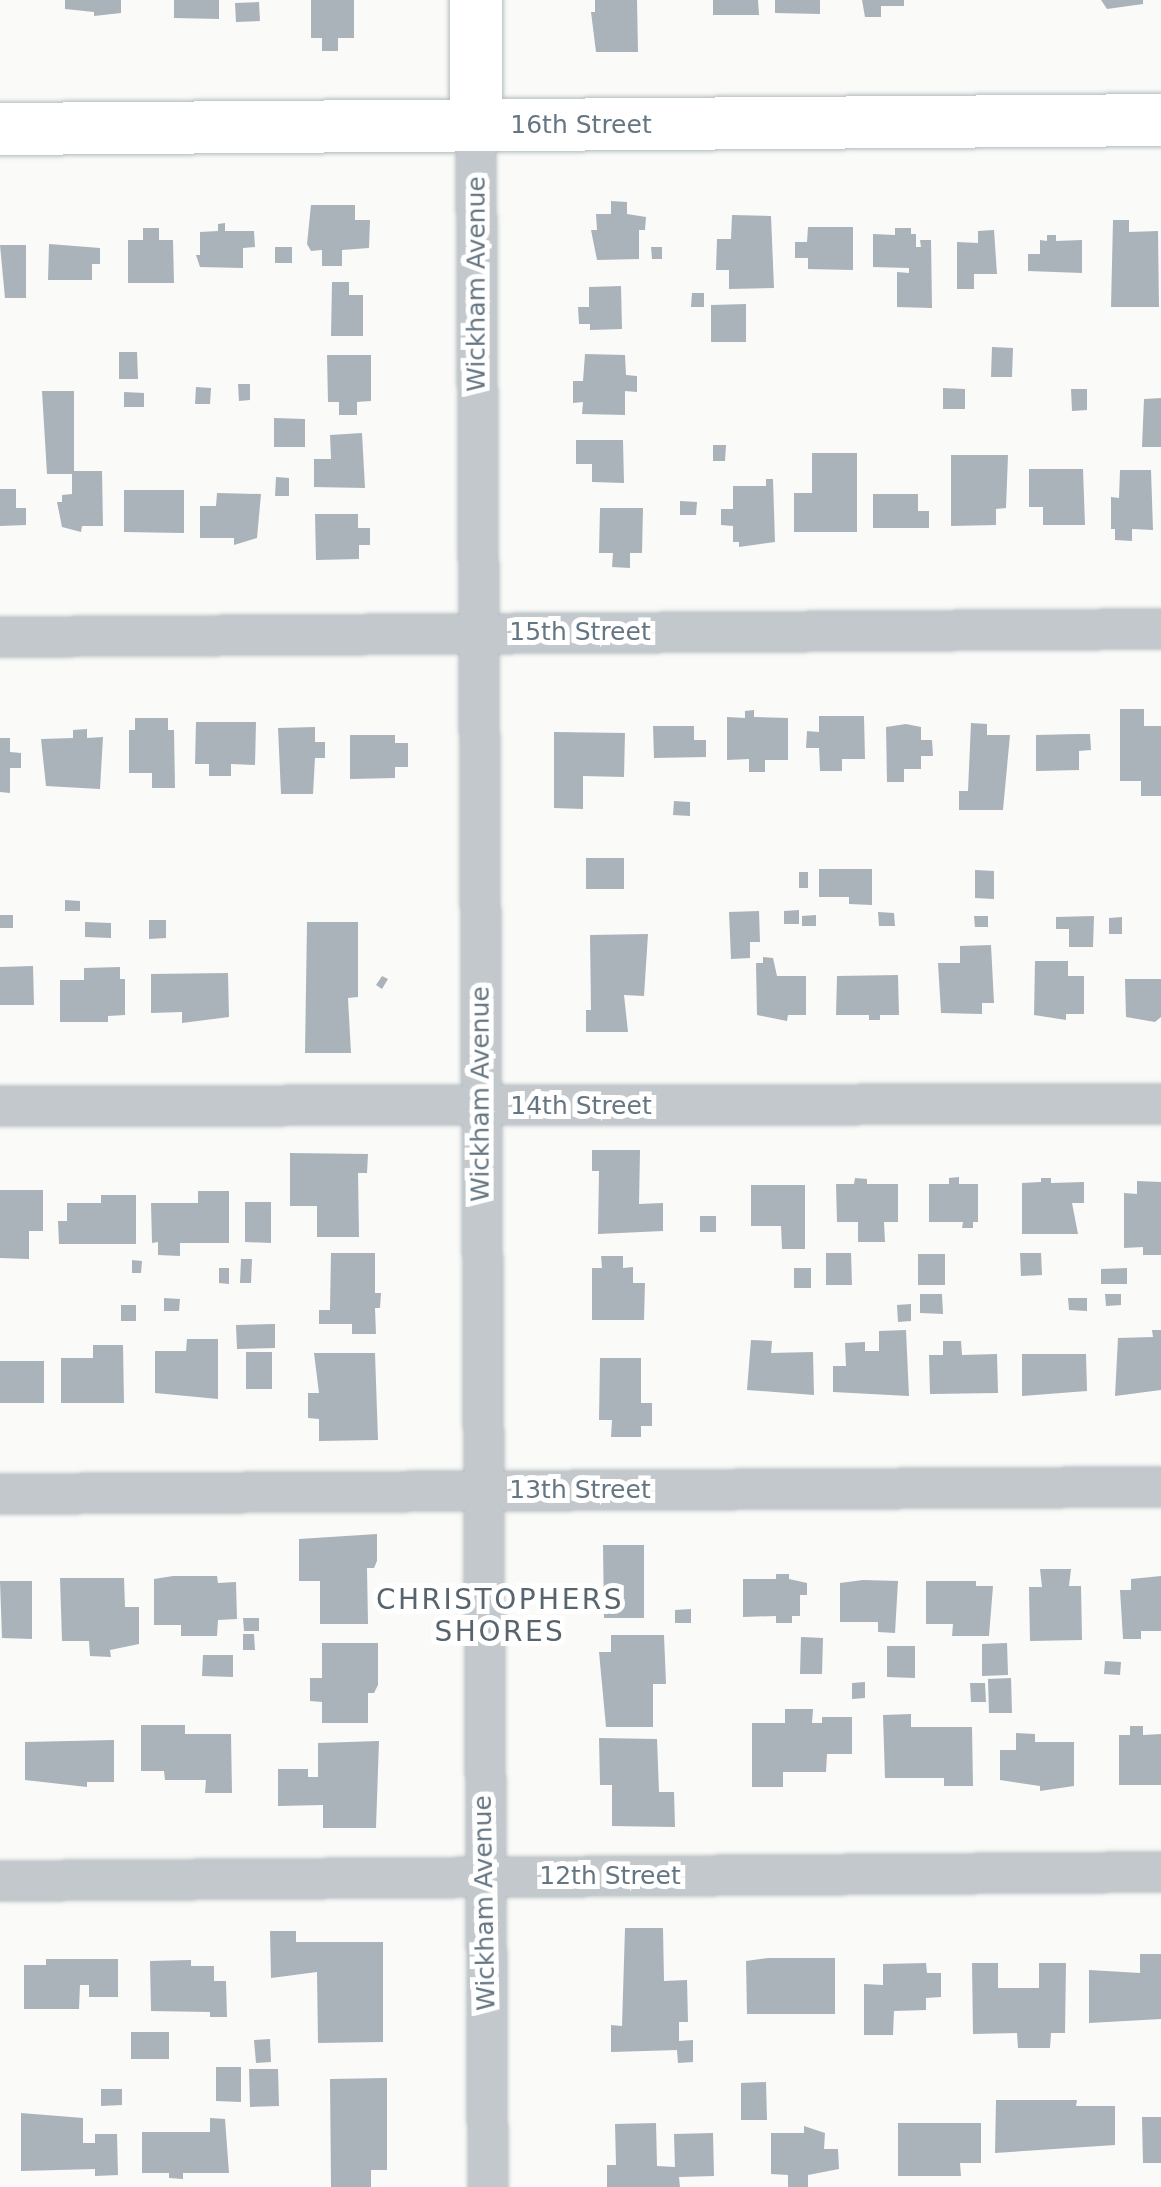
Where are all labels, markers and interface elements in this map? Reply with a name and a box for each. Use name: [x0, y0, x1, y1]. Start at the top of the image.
street label: 16th Street: [510, 110, 652, 140]
street label: Wickham Avenue: [462, 176, 492, 392]
street label: 15th Street: [509, 617, 651, 647]
street label: Wickham Avenue: [466, 986, 496, 1202]
street label: 14th Street: [510, 1091, 652, 1121]
street label: 13th Street: [509, 1475, 651, 1505]
district label: CHRISTOPHERS SHORES: [376, 1583, 624, 1649]
street label: Wickham Avenue: [468, 1795, 502, 2011]
street label: 12th Street: [539, 1861, 681, 1891]

